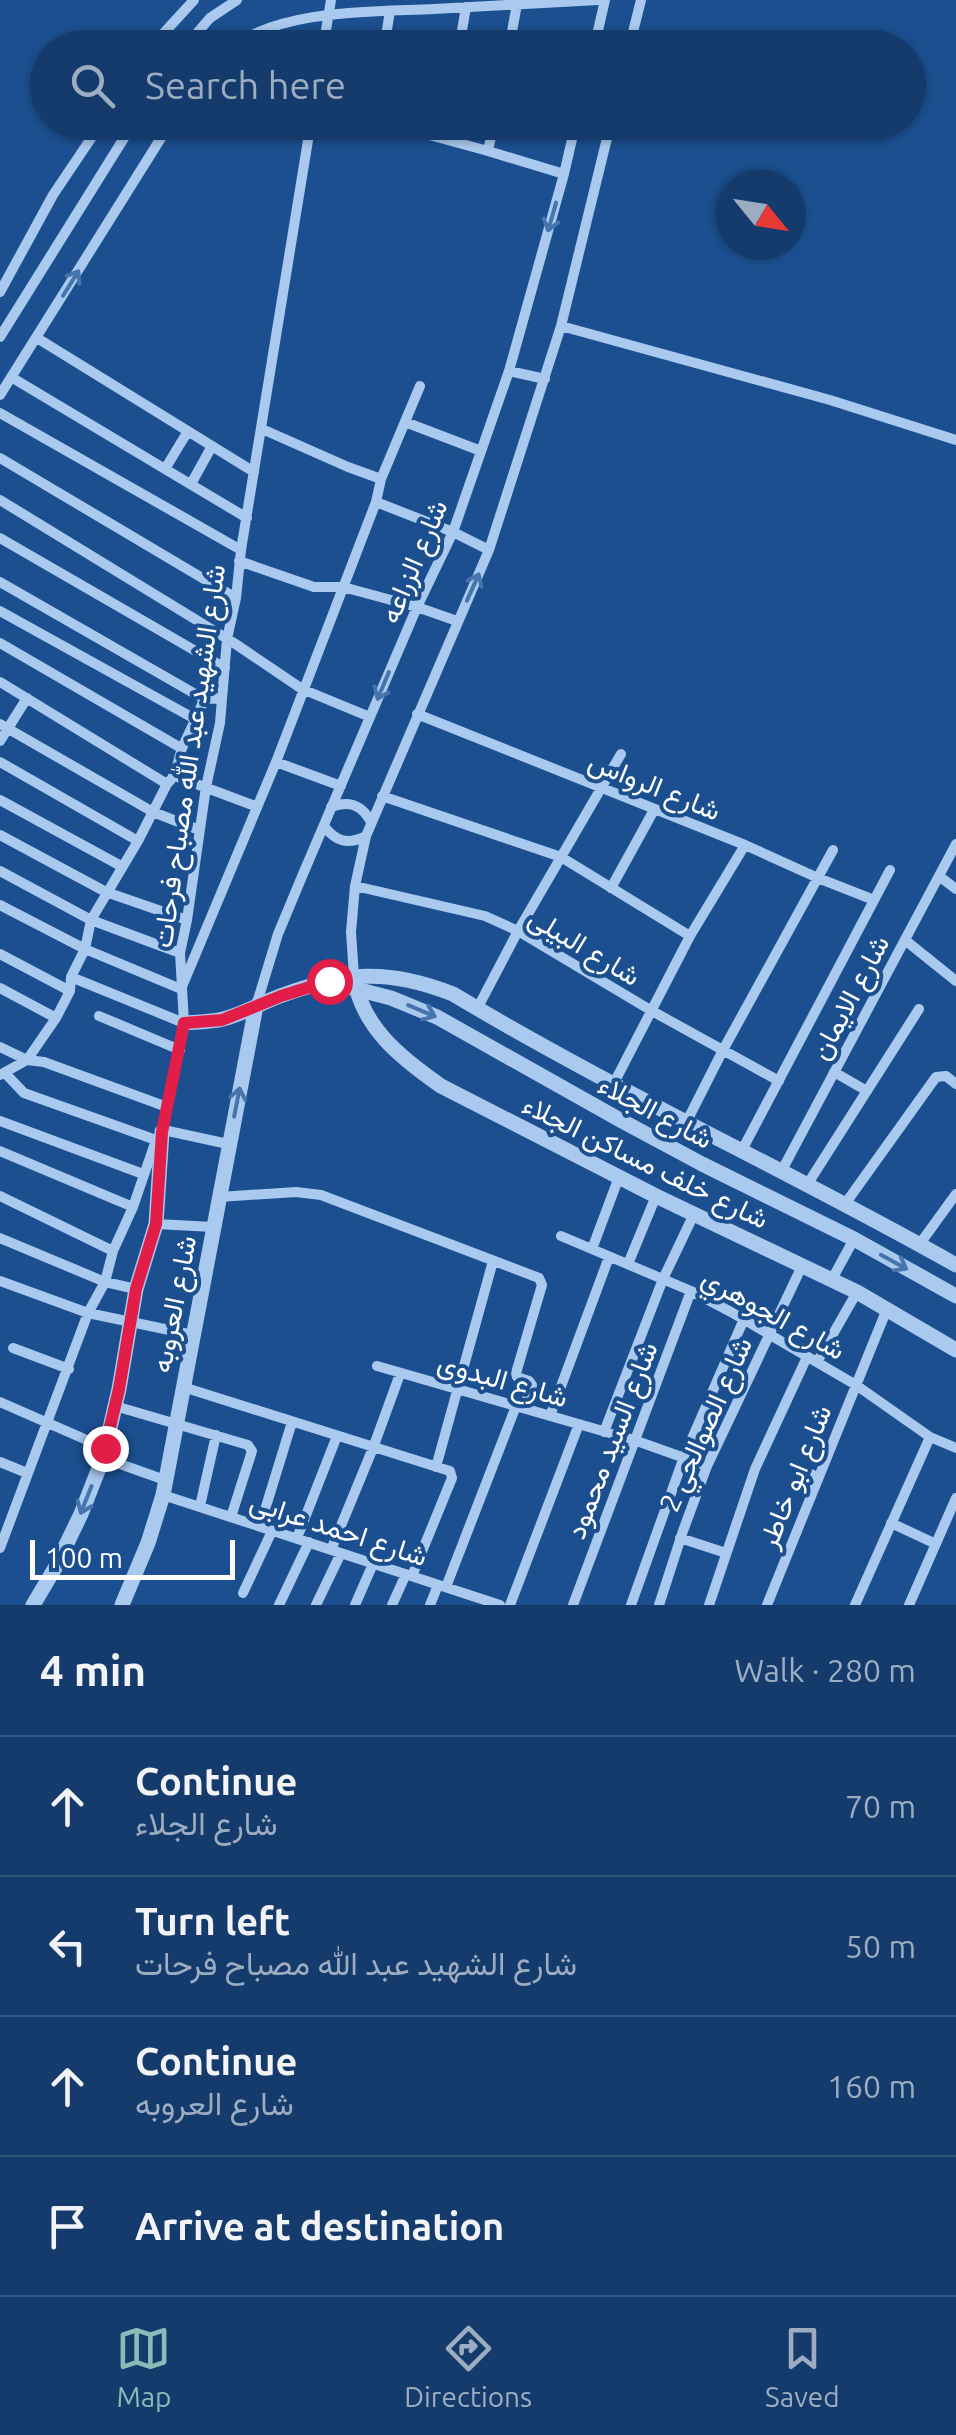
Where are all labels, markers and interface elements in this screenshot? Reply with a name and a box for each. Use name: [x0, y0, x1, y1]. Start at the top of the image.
search box: [30, 30, 926, 140]
icon: search: [65, 58, 120, 113]
text: Search here: [145, 64, 346, 106]
north arrow: [716, 170, 806, 260]
one-way arrow: [542, 201, 561, 232]
one-way arrow: [60, 269, 81, 298]
street label: شارع الزراعه: [373, 495, 457, 629]
street label: شارع الشهيد عبد الله مصباح فرحات: [146, 562, 234, 950]
one-way arrow: [465, 572, 483, 602]
one-way arrow: [373, 671, 391, 701]
street label: شارع الرواس: [583, 744, 726, 829]
street label: شارع البيلى: [522, 901, 646, 995]
street label: شارع الايمان: [803, 930, 898, 1066]
route start: [307, 959, 353, 1005]
one-way arrow: [406, 1003, 436, 1021]
street label: شارع الجلاء: [592, 1068, 718, 1157]
one-way arrow: [228, 1087, 247, 1119]
street label: شارع خلف مساكن الجلاء: [516, 1088, 774, 1238]
street label: شارع العروبه: [145, 1233, 205, 1376]
one-way arrow: [878, 1252, 908, 1272]
street label: شارع الجوهري: [693, 1261, 851, 1372]
street label: شارع الصوالحي 2: [653, 1332, 765, 1519]
street label: شارع السيد محمود: [559, 1337, 667, 1544]
street label: شارع البدوى: [433, 1346, 572, 1416]
street label: شارع ابو خاطر: [751, 1400, 840, 1554]
route end: [83, 1426, 129, 1472]
one-way arrow: [76, 1484, 94, 1515]
street label: شارع احمد عرابى: [245, 1485, 431, 1575]
scale bar: [30, 1535, 235, 1580]
text: 100 m: [45, 1542, 123, 1573]
text: 4 min: [40, 1647, 146, 1694]
text: Walk · 280 m: [734, 1652, 916, 1688]
text: Continue: [135, 1760, 297, 1802]
icon: ahead: [40, 1779, 95, 1834]
text: 70 m: [845, 1788, 916, 1824]
text: شارع الجلاء: [135, 1805, 277, 1841]
text: Turn left: [135, 1900, 290, 1942]
icon: left: [40, 1919, 95, 1974]
text: 50 m: [845, 1928, 916, 1964]
text: شارع الشهيد عبد الله مصباح فرحات: [135, 1945, 577, 1981]
text: Continue: [135, 2040, 297, 2082]
icon: ahead: [40, 2059, 95, 2114]
text: 160 m: [827, 2068, 916, 2104]
text: شارع العروبه: [135, 2085, 294, 2121]
icon: arrive: [40, 2199, 95, 2254]
text: Arrive at destination: [135, 2205, 504, 2247]
tab: Map: [116, 2321, 172, 2412]
tab: Directions: [404, 2321, 532, 2412]
tab: Saved: [765, 2321, 840, 2412]

